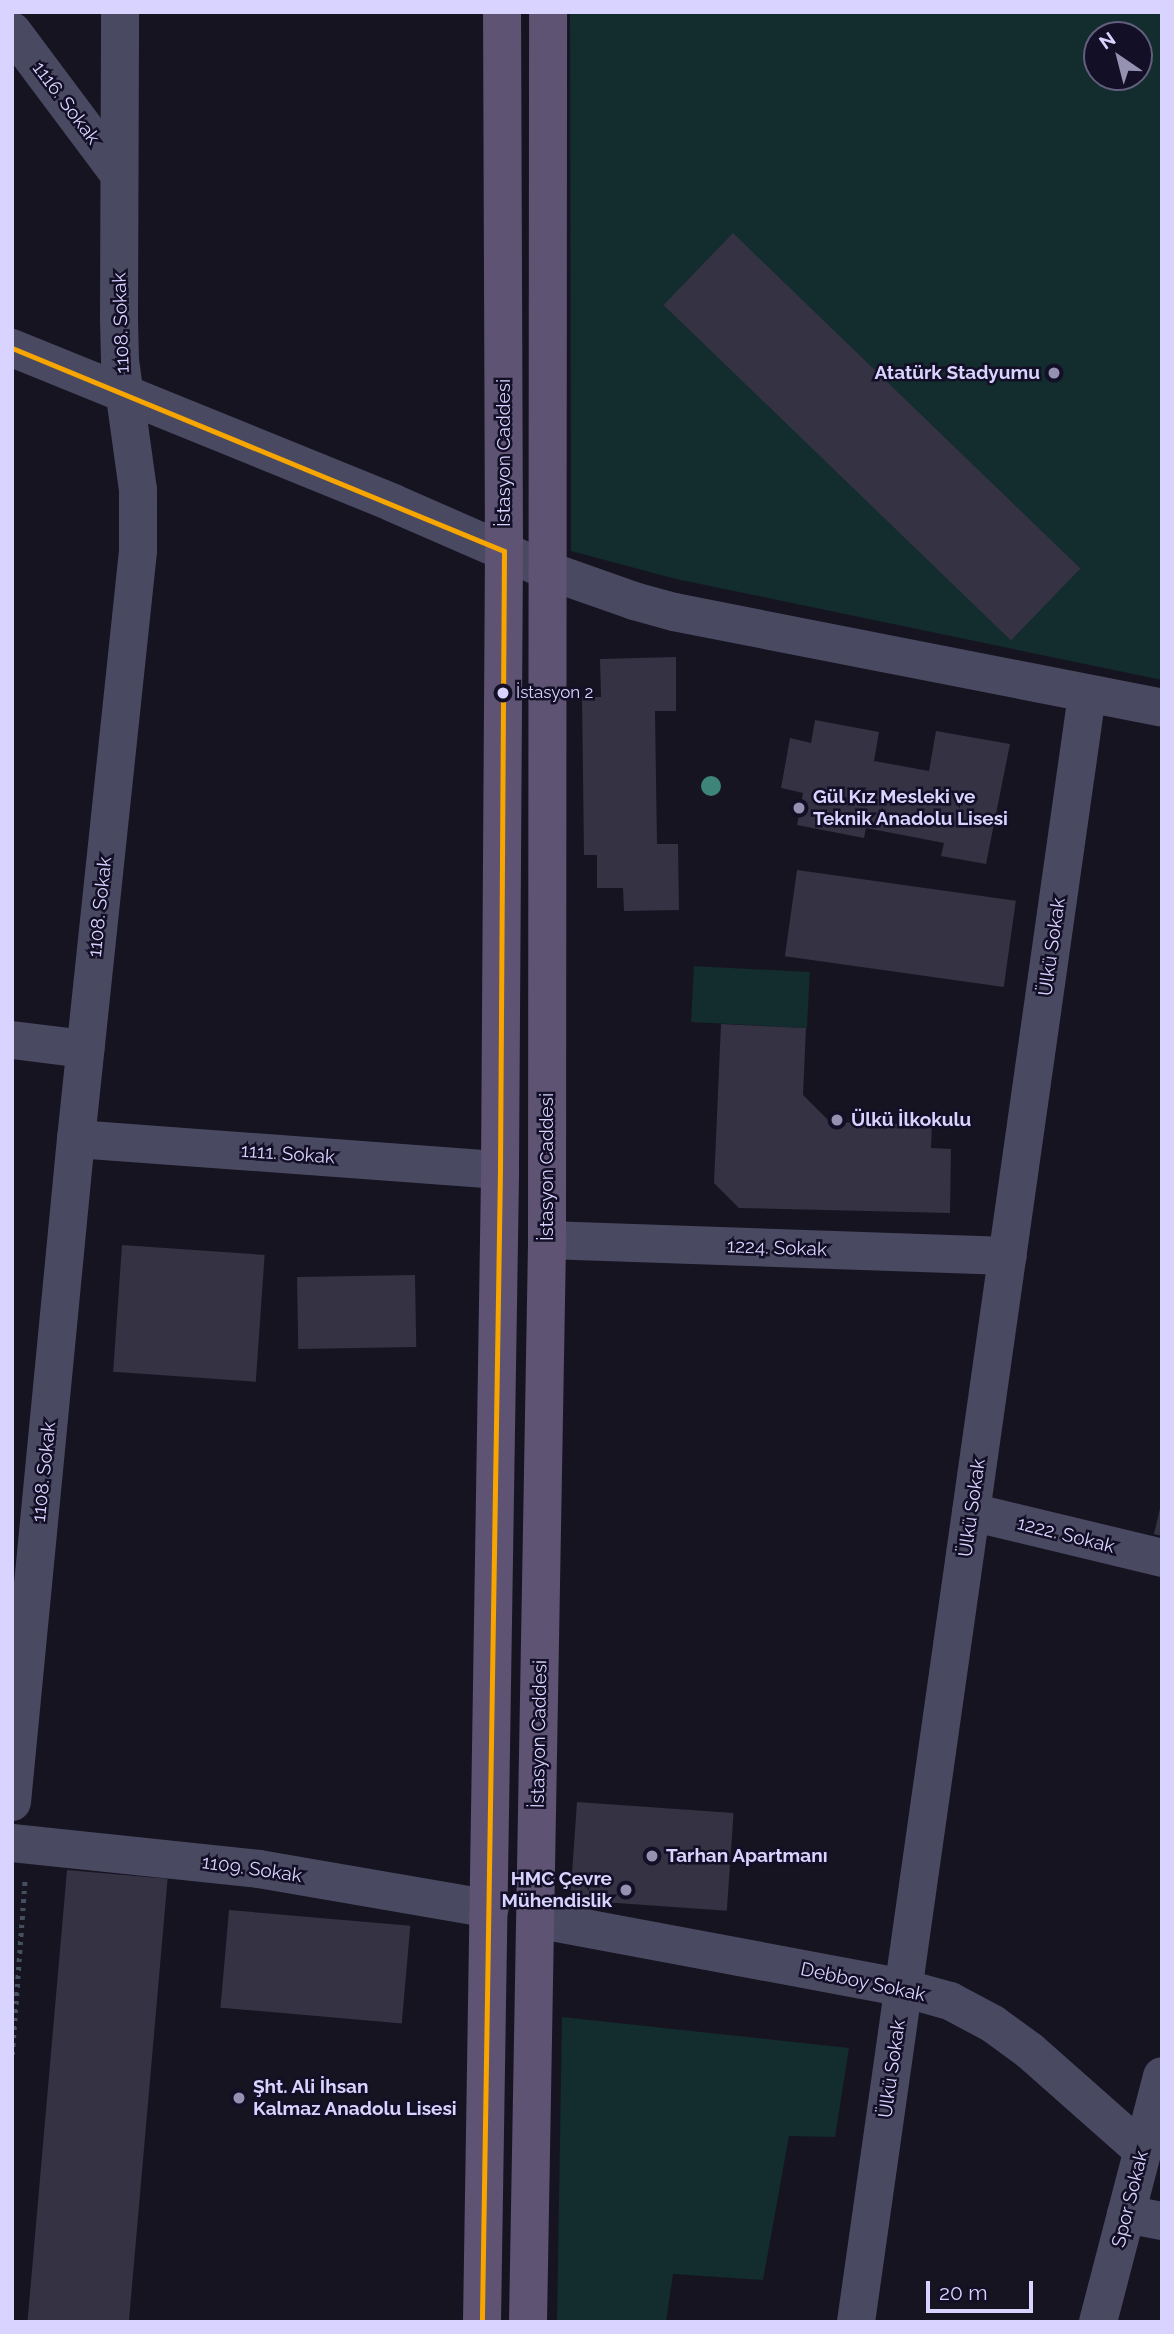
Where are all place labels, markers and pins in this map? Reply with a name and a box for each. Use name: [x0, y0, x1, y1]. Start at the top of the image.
place label: Atatürk Stadyumu: [875, 362, 1040, 384]
marker: Atatürk Stadyumu: [1046, 365, 1062, 381]
place label: İstasyon 2: [516, 683, 593, 703]
marker: İstasyon 2: [496, 686, 510, 700]
place label: Gül Kız Mesleki ve Teknik Anadolu Lisesi: [813, 786, 1009, 830]
marker: Gül Kız Mesleki ve Teknik Anadolu Lisesi: [791, 800, 807, 816]
place label: Ülkü İlkokulu: [851, 1109, 971, 1131]
marker: Ülkü İlkokulu: [829, 1112, 845, 1128]
place label: Tarhan Apartmanı: [666, 1845, 828, 1867]
marker: Tarhan Apartmanı: [644, 1848, 660, 1864]
place label: HMC Çevre Mühendislik: [502, 1868, 612, 1912]
marker: HMC Çevre Mühendislik: [618, 1882, 634, 1898]
place label: Şht. Ali İhsan Kalmaz Anadolu Lisesi: [253, 2076, 457, 2120]
marker: Şht. Ali İhsan Kalmaz Anadolu Lisesi: [231, 2090, 247, 2106]

